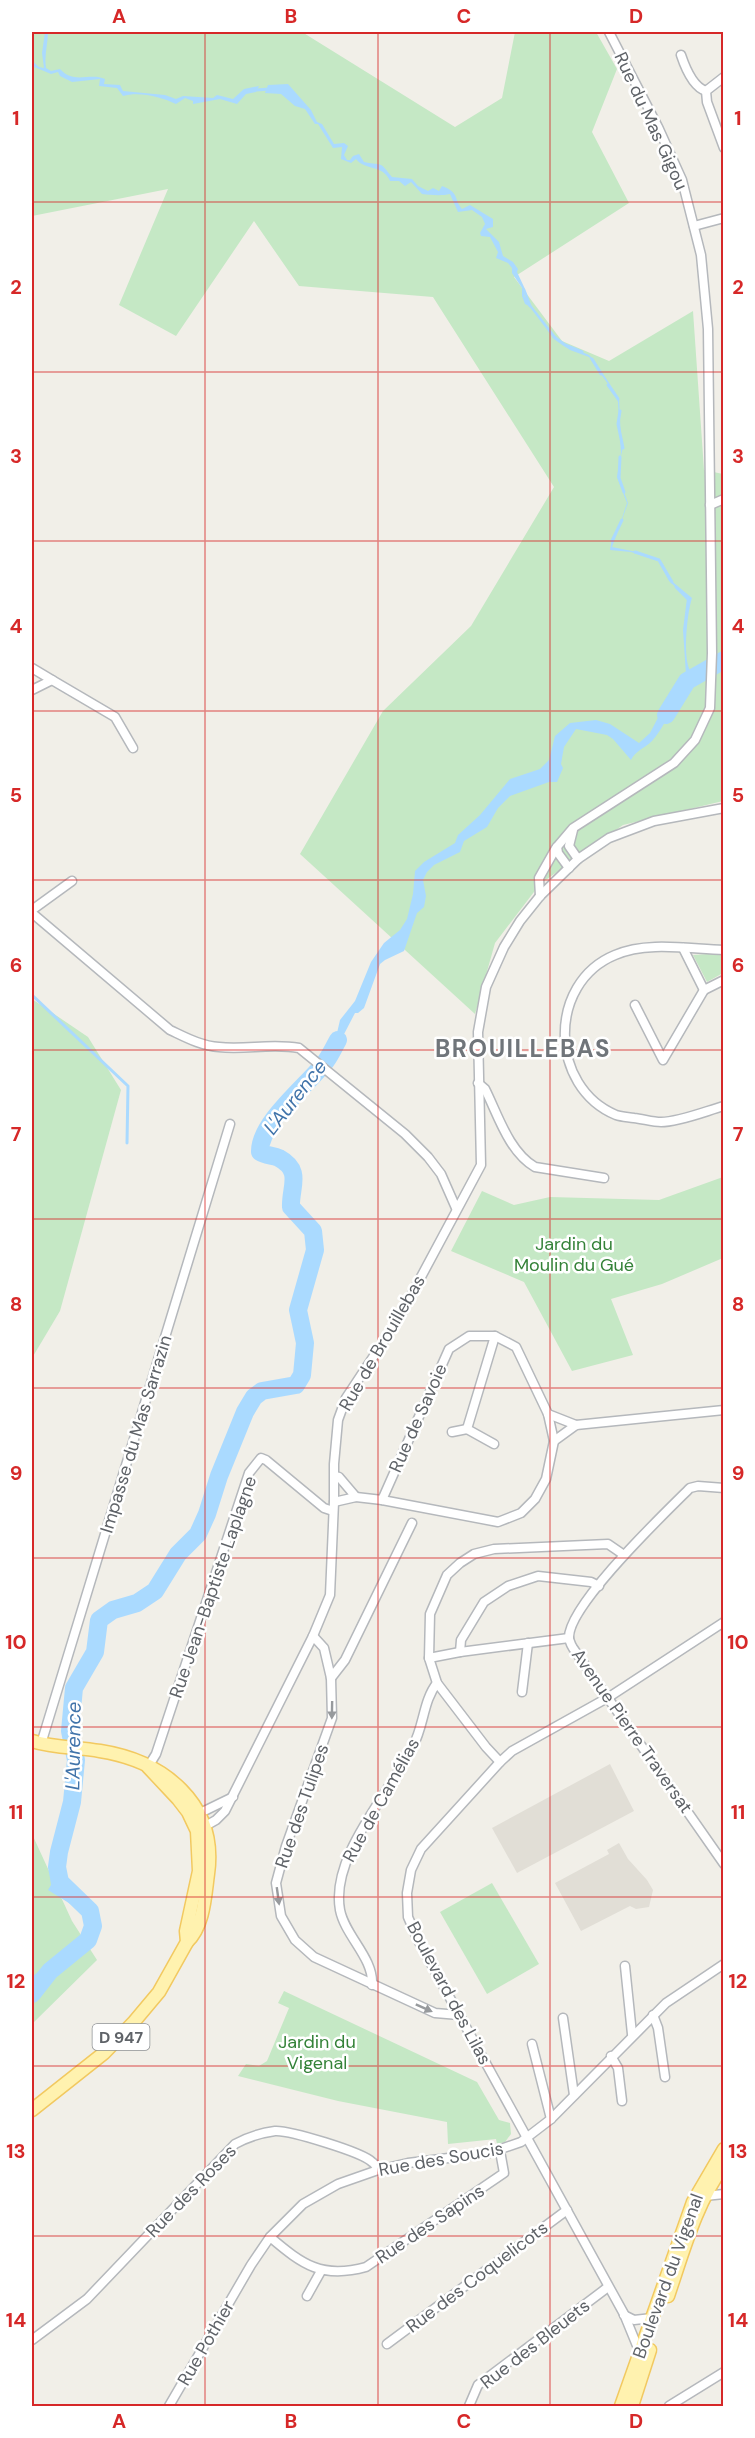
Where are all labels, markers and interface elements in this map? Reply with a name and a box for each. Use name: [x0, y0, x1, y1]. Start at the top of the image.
text: A: [112, 3, 126, 29]
text: B: [285, 3, 297, 29]
text: C: [457, 3, 471, 29]
text: D: [629, 3, 643, 29]
street label: Rue du Mas Gigou: [608, 48, 694, 194]
text: 1: [12, 105, 20, 131]
text: 1: [734, 105, 742, 131]
text: 2: [10, 274, 22, 300]
text: 2: [732, 274, 744, 300]
text: 3: [10, 443, 22, 469]
text: 3: [732, 443, 744, 469]
text: 4: [10, 613, 23, 639]
text: 4: [732, 613, 745, 639]
text: 5: [10, 782, 22, 808]
text: 5: [732, 782, 744, 808]
text: 6: [10, 952, 22, 978]
text: 6: [732, 952, 744, 978]
district label: BROUILLEBAS: [435, 1033, 611, 1064]
water label: L'Aurence: [258, 1054, 332, 1140]
text: 7: [11, 1121, 22, 1147]
text: 7: [733, 1121, 744, 1147]
park label: Jardin du Moulin du Gué: [514, 1232, 634, 1277]
street label: Rue de Brouillebas: [333, 1271, 431, 1415]
text: 8: [10, 1291, 22, 1317]
text: 8: [732, 1291, 744, 1317]
street label: Impasse du Mas Sarrazin: [94, 1332, 178, 1536]
street label: Rue de Savoie: [383, 1360, 453, 1476]
text: 9: [10, 1460, 22, 1486]
text: 9: [732, 1460, 744, 1486]
street label: Rue Jean-Baptiste Laplagne: [164, 1473, 262, 1701]
text: 10: [5, 1629, 27, 1655]
text: 10: [727, 1629, 749, 1655]
street label: Avenue Pierre Traversat: [566, 1644, 698, 1818]
one-way arrow: [327, 1701, 336, 1720]
water label: L'Aurence: [59, 1702, 87, 1790]
street label: Rue de Camélias: [337, 1734, 425, 1866]
street label: Rue des Tulipes: [270, 1741, 334, 1871]
text: 11: [9, 1799, 23, 1825]
text: 11: [731, 1799, 745, 1825]
one-way arrow: [274, 1886, 283, 1905]
street label: Boulevard des Lilas: [401, 1917, 497, 2069]
text: 12: [7, 1968, 25, 1994]
text: 12: [729, 1968, 747, 1994]
one-way arrow: [416, 2003, 434, 2013]
road number: D 947: [92, 2024, 150, 2050]
park label: Jardin du Vigenal: [278, 2030, 356, 2075]
street label: Rue des Soucis: [377, 2136, 505, 2182]
text: 13: [6, 2138, 26, 2164]
text: 13: [728, 2138, 748, 2164]
street label: Rue des Roses: [141, 2139, 241, 2243]
street label: Rue des Sapins: [371, 2179, 489, 2269]
street label: Boulevard du Vigenal: [627, 2190, 709, 2362]
street label: Rue des Coquelicots: [401, 2216, 553, 2338]
street label: Rue des Bleuets: [475, 2294, 595, 2394]
street label: Rue Pothier: [172, 2296, 240, 2390]
text: 14: [6, 2307, 26, 2333]
text: 14: [728, 2307, 748, 2333]
text: A: [112, 2408, 126, 2434]
text: B: [285, 2408, 297, 2434]
text: C: [457, 2408, 471, 2434]
text: D: [629, 2408, 643, 2434]

